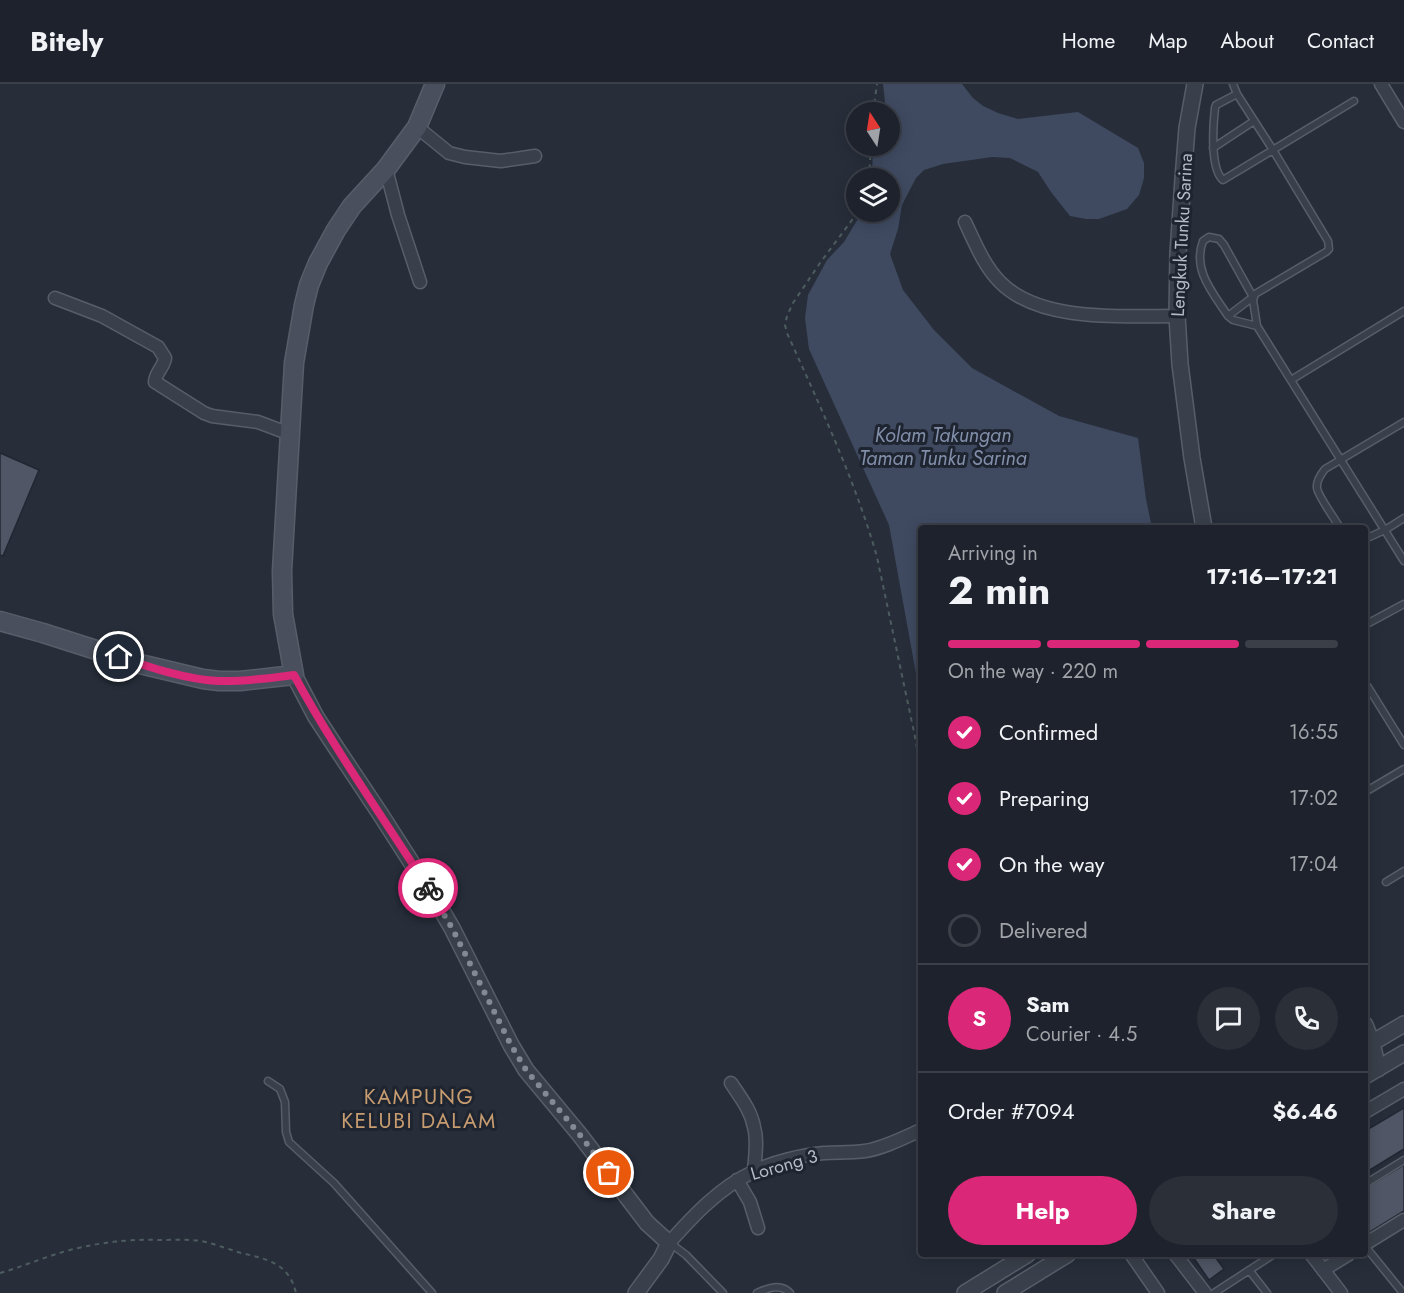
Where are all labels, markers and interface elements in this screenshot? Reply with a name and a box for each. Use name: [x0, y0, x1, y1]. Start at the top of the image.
text: Bitely: [30, 21, 103, 62]
text: Home: [1062, 26, 1115, 56]
text: Map: [1148, 26, 1188, 56]
text: About: [1221, 26, 1274, 56]
text: Contact: [1307, 26, 1374, 56]
north arrow: [846, 102, 900, 156]
map controls: [846, 102, 900, 222]
street label: Lengkuk Tunku Sarina: [1165, 153, 1199, 317]
button: layers: [846, 168, 900, 222]
water label: Kolam Takungan Taman Tunku Sarina: [859, 421, 1027, 473]
text: Arriving in: [948, 539, 1038, 568]
text: 17:16–17:21: [1206, 560, 1338, 592]
text: 2 min: [948, 562, 1050, 619]
pin: [93, 631, 144, 682]
icon: home: [102, 640, 135, 673]
text: On the way · 220 m: [948, 657, 1118, 686]
icon: check: [948, 716, 981, 749]
text: Confirmed: [999, 716, 1098, 748]
text: 16:55: [1289, 718, 1338, 747]
icon: check: [948, 782, 981, 815]
text: Preparing: [999, 782, 1090, 814]
text: 17:02: [1289, 784, 1338, 813]
icon: check: [948, 848, 981, 881]
text: On the way: [999, 848, 1104, 880]
text: 17:04: [1289, 850, 1338, 879]
courier: [398, 858, 458, 918]
icon: bike: [412, 872, 445, 905]
text: Delivered: [999, 914, 1088, 946]
button: chat: [1197, 987, 1260, 1050]
button: phone: [1275, 987, 1338, 1050]
text: Sam: [1026, 988, 1070, 1020]
text: S: [973, 1002, 986, 1034]
text: Courier · 4.5: [1026, 1020, 1137, 1049]
district label: KAMPUNG KELUBI DALAM: [341, 1082, 497, 1136]
text: Order #7094: [948, 1095, 1075, 1127]
text: $6.46: [1272, 1095, 1338, 1127]
street label: Lorong 3: [747, 1143, 821, 1187]
pin: [583, 1147, 634, 1198]
icon: bag: [592, 1156, 625, 1189]
button: Help: [948, 1176, 1137, 1245]
button: Share: [1149, 1176, 1338, 1245]

